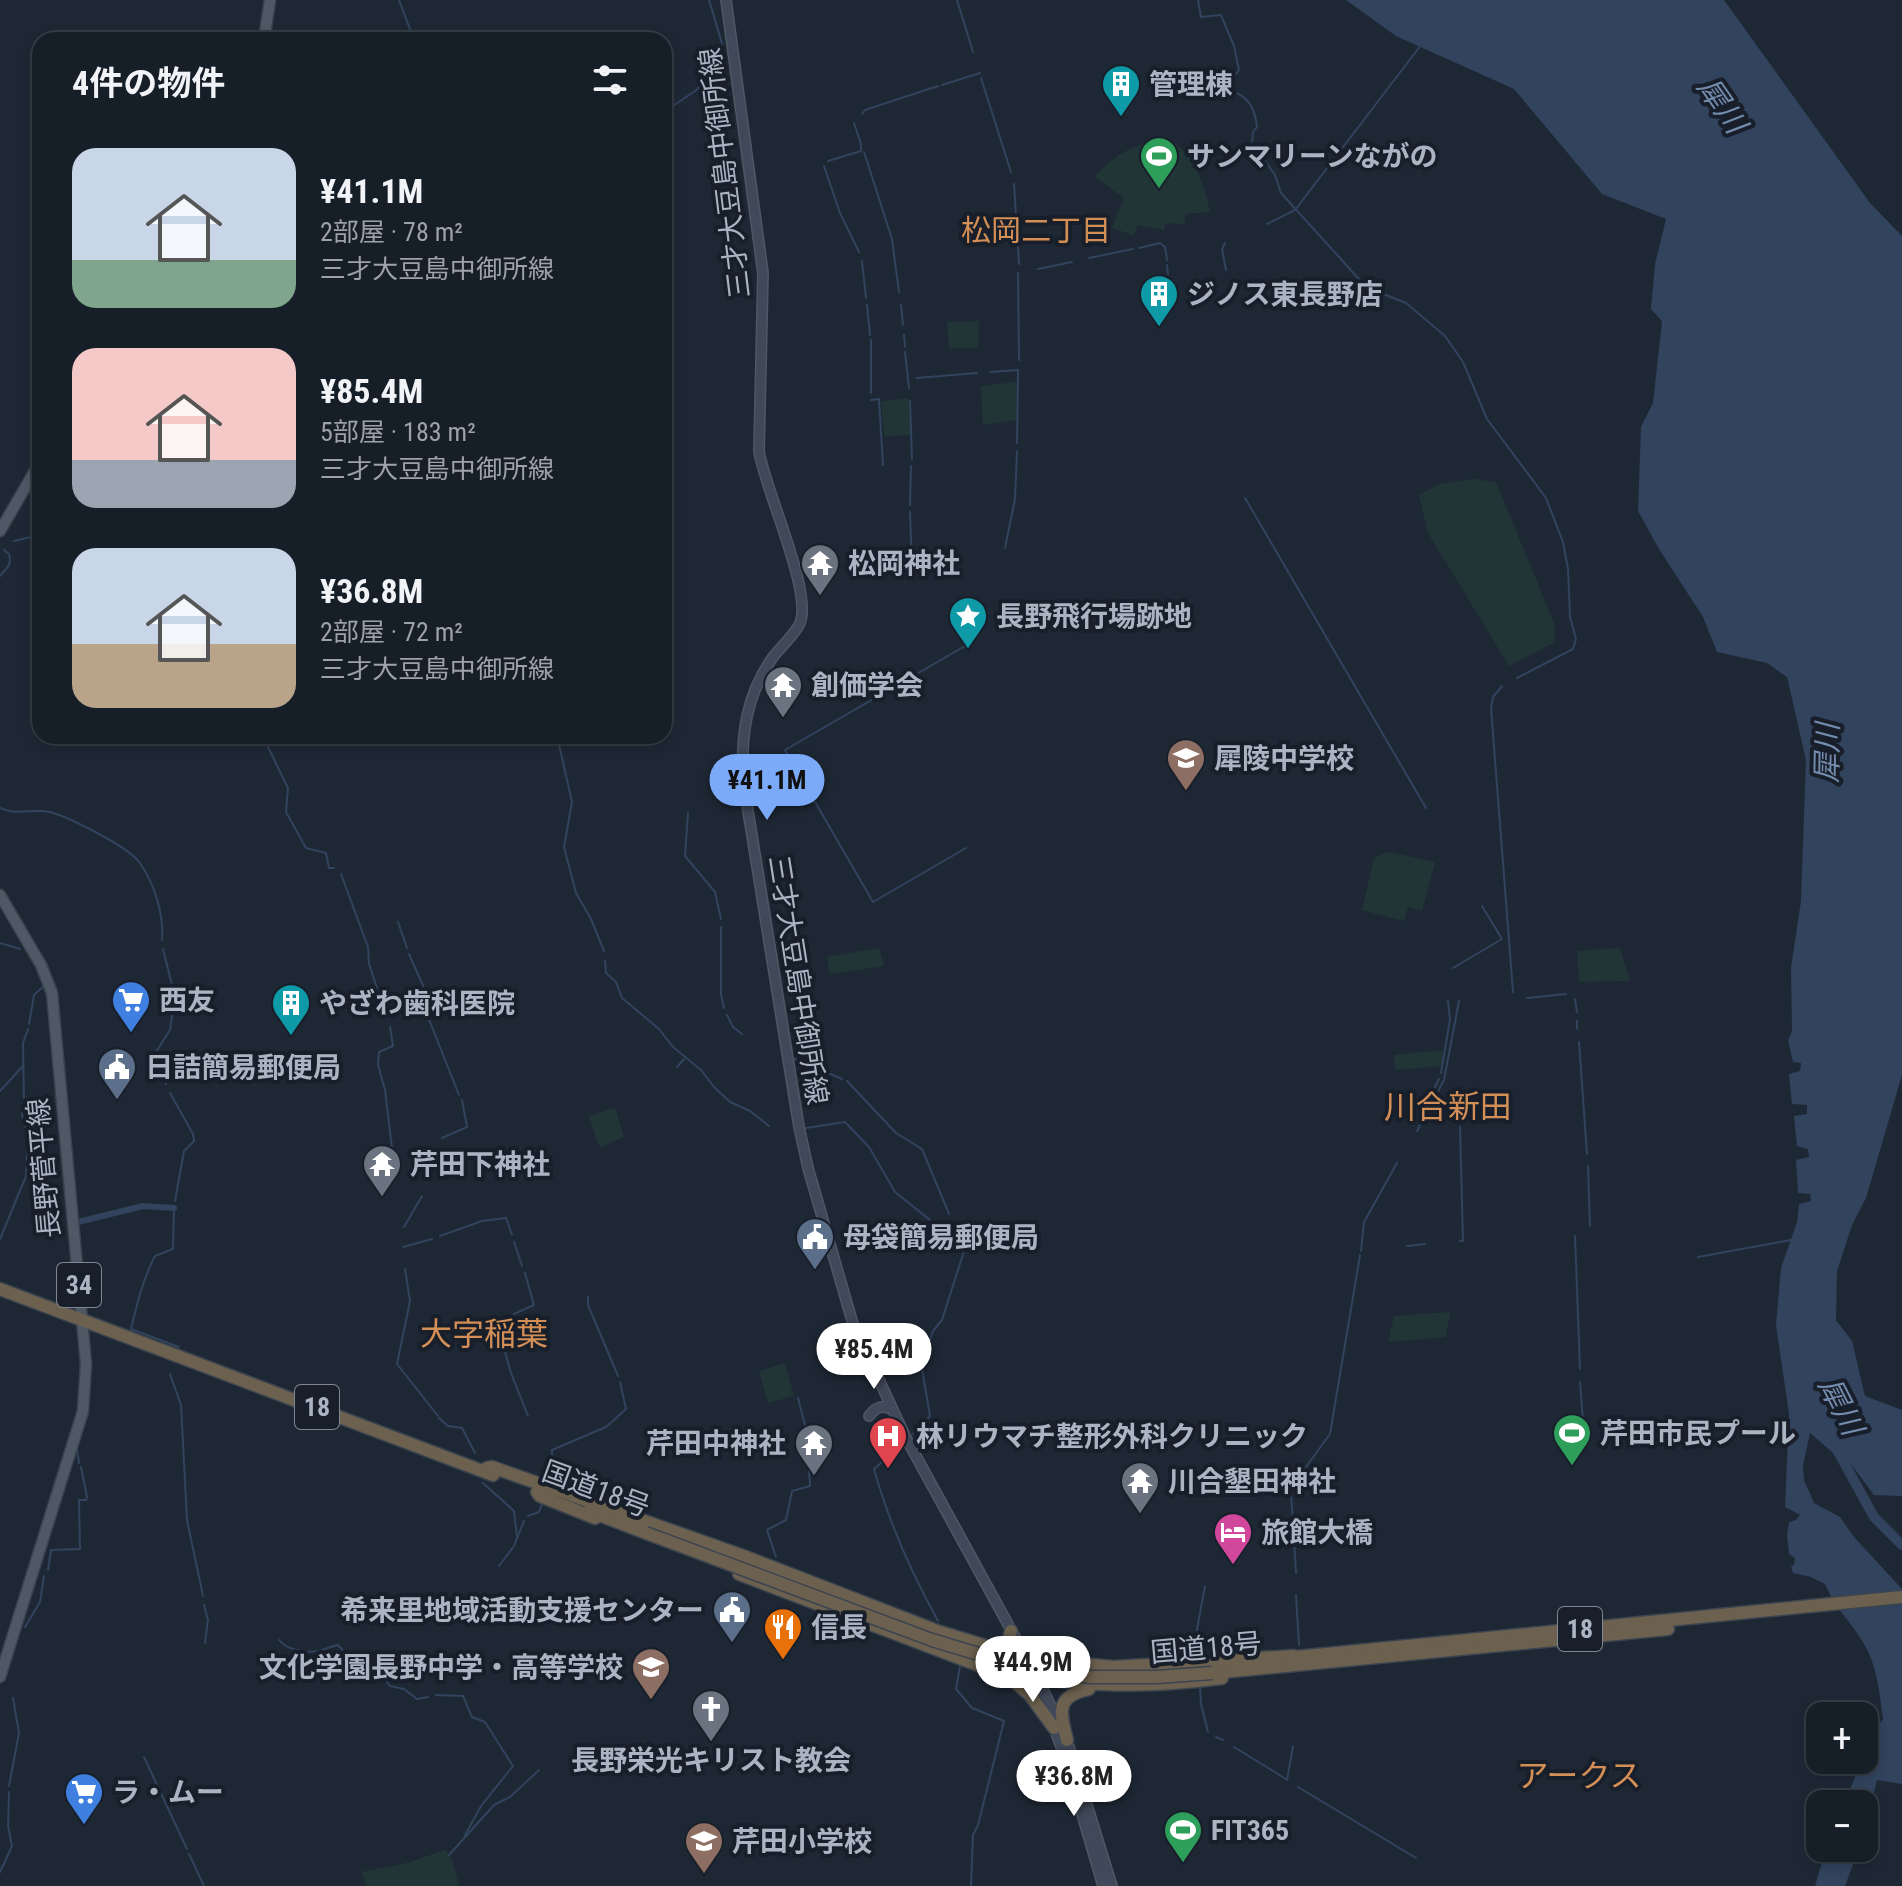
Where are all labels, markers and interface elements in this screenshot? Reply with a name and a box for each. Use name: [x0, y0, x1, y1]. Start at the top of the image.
street label: 三才大豆島中御所線: [693, 46, 757, 300]
icon: filters: [588, 58, 632, 102]
text: 4件の物件: [72, 63, 225, 103]
building icon: 管理棟: [1100, 63, 1142, 118]
place label: 管理棟: [1149, 68, 1233, 101]
water label: 犀川: [1690, 70, 1755, 142]
sports icon: サンマリーンながの: [1138, 135, 1180, 190]
place label: サンマリーンながの: [1187, 140, 1438, 173]
text: ¥41.1M: [320, 171, 423, 211]
icon: home: [136, 180, 232, 276]
district label: 松岡二丁目: [961, 213, 1111, 248]
text: 2部屋 · 78 m²: [320, 217, 463, 247]
text: 三才大豆島中御所線: [320, 254, 554, 284]
building icon: ジノス東長野店: [1138, 273, 1180, 328]
place label: ジノス東長野店: [1187, 278, 1382, 311]
text: ¥85.4M: [320, 371, 423, 411]
icon: home: [136, 380, 232, 476]
text: 5部屋 · 183 m²: [320, 417, 476, 447]
text: 三才大豆島中御所線: [320, 454, 554, 484]
temple icon: 松岡神社: [799, 542, 841, 597]
place label: 松岡神社: [848, 547, 960, 580]
text: ¥36.8M: [320, 571, 423, 611]
icon: home: [136, 580, 232, 676]
place icon: 長野飛行場跡地: [947, 595, 989, 650]
place label: 長野飛行場跡地: [996, 600, 1192, 633]
text: 2部屋 · 72 m²: [320, 617, 463, 647]
text: 三才大豆島中御所線: [320, 654, 554, 684]
temple icon: 創価学会: [762, 664, 804, 719]
place label: 創価学会: [811, 669, 923, 702]
water label: 犀川: [1809, 720, 1845, 783]
school or university icon: 犀陵中学校: [1165, 737, 1207, 792]
place label: 犀陵中学校: [1214, 742, 1354, 775]
pin: ¥41.1M: [702, 754, 832, 822]
text: ¥41.1M: [727, 765, 807, 795]
street label: 三才大豆島中御所線: [762, 853, 834, 1107]
supermarket icon: 西友: [110, 979, 152, 1034]
building icon: やざわ歯科医院: [270, 982, 312, 1037]
place label: 西友: [159, 984, 215, 1017]
place label: やざわ歯科医院: [319, 987, 515, 1020]
public building icon: 日詰簡易郵便局: [96, 1046, 138, 1101]
place label: 日詰簡易郵便局: [145, 1051, 341, 1084]
district label: 川合新田: [1384, 1088, 1512, 1126]
street label: 長野菅平線: [21, 1097, 67, 1239]
temple icon: 芹田下神社: [361, 1143, 403, 1198]
place label: 芹田下神社: [410, 1148, 550, 1181]
public building icon: 母袋簡易郵便局: [794, 1216, 836, 1271]
place label: 母袋簡易郵便局: [843, 1221, 1039, 1254]
road number: 34: [57, 1263, 101, 1307]
district label: 大字稲葉: [420, 1315, 548, 1353]
pin: ¥85.4M: [809, 1323, 939, 1391]
text: ¥85.4M: [834, 1334, 914, 1364]
water label: 犀川: [1812, 1371, 1872, 1443]
road number: 18: [295, 1385, 339, 1429]
sports icon: 芹田市民プール: [1551, 1412, 1593, 1467]
hospital icon: 林リウマチ整形外科クリニック: [867, 1415, 909, 1470]
place label: 芹田市民プール: [1600, 1417, 1796, 1450]
place label: 林リウマチ整形外科クリニック: [916, 1420, 1308, 1453]
temple icon: 芹田中神社: [793, 1422, 835, 1477]
place label: 芹田中神社: [646, 1427, 786, 1460]
street label: 国道18号: [538, 1454, 654, 1524]
temple icon: 川合墾田神社: [1119, 1460, 1161, 1515]
place label: 川合墾田神社: [1168, 1465, 1336, 1498]
hotel icon: 旅館大橋: [1212, 1511, 1254, 1566]
place label: 旅館大橋: [1261, 1516, 1373, 1549]
public building icon: 希来里地域活動支援センター: [711, 1589, 753, 1644]
place label: 希来里地域活動支援センター: [340, 1594, 704, 1627]
restaurant icon: 信長: [762, 1606, 804, 1661]
road number: 18: [1558, 1607, 1602, 1651]
place label: 信長: [811, 1611, 867, 1644]
street label: 国道18号: [1149, 1627, 1263, 1669]
pin: ¥44.9M: [968, 1636, 1098, 1704]
school or university icon: 文化学園長野中学・高等学校: [630, 1646, 672, 1701]
text: ¥44.9M: [993, 1647, 1073, 1677]
place label: 文化学園長野中学・高等学校: [259, 1651, 623, 1684]
church icon: 長野栄光キリスト教会: [690, 1688, 732, 1743]
map controls: [1806, 1702, 1878, 1862]
button: +: [1806, 1702, 1878, 1774]
place label: 長野栄光キリスト教会: [571, 1744, 851, 1777]
pin: ¥36.8M: [1009, 1750, 1139, 1818]
district label: アークス: [1516, 1757, 1642, 1795]
text: ¥36.8M: [1034, 1761, 1114, 1791]
supermarket icon: ラ・ムー: [63, 1771, 105, 1826]
place label: ラ・ムー: [112, 1776, 224, 1809]
button: −: [1806, 1790, 1878, 1862]
sports icon: FIT365: [1162, 1809, 1204, 1864]
place label: FIT365: [1211, 1814, 1289, 1847]
school or university icon: 芹田小学校: [683, 1820, 725, 1875]
place label: 芹田小学校: [732, 1825, 872, 1858]

